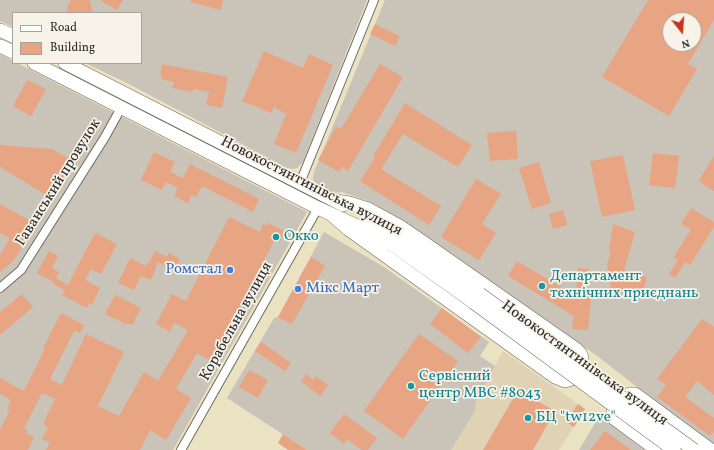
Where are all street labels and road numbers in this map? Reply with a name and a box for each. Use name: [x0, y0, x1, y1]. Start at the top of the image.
street label: Гаванський провулок: [13, 116, 105, 250]
street label: Новокостянтинівська вулиця: [217, 133, 405, 241]
street label: Корабельна вулиця: [197, 260, 277, 384]
street label: Новокостянтинівська вулиця: [497, 298, 671, 430]

